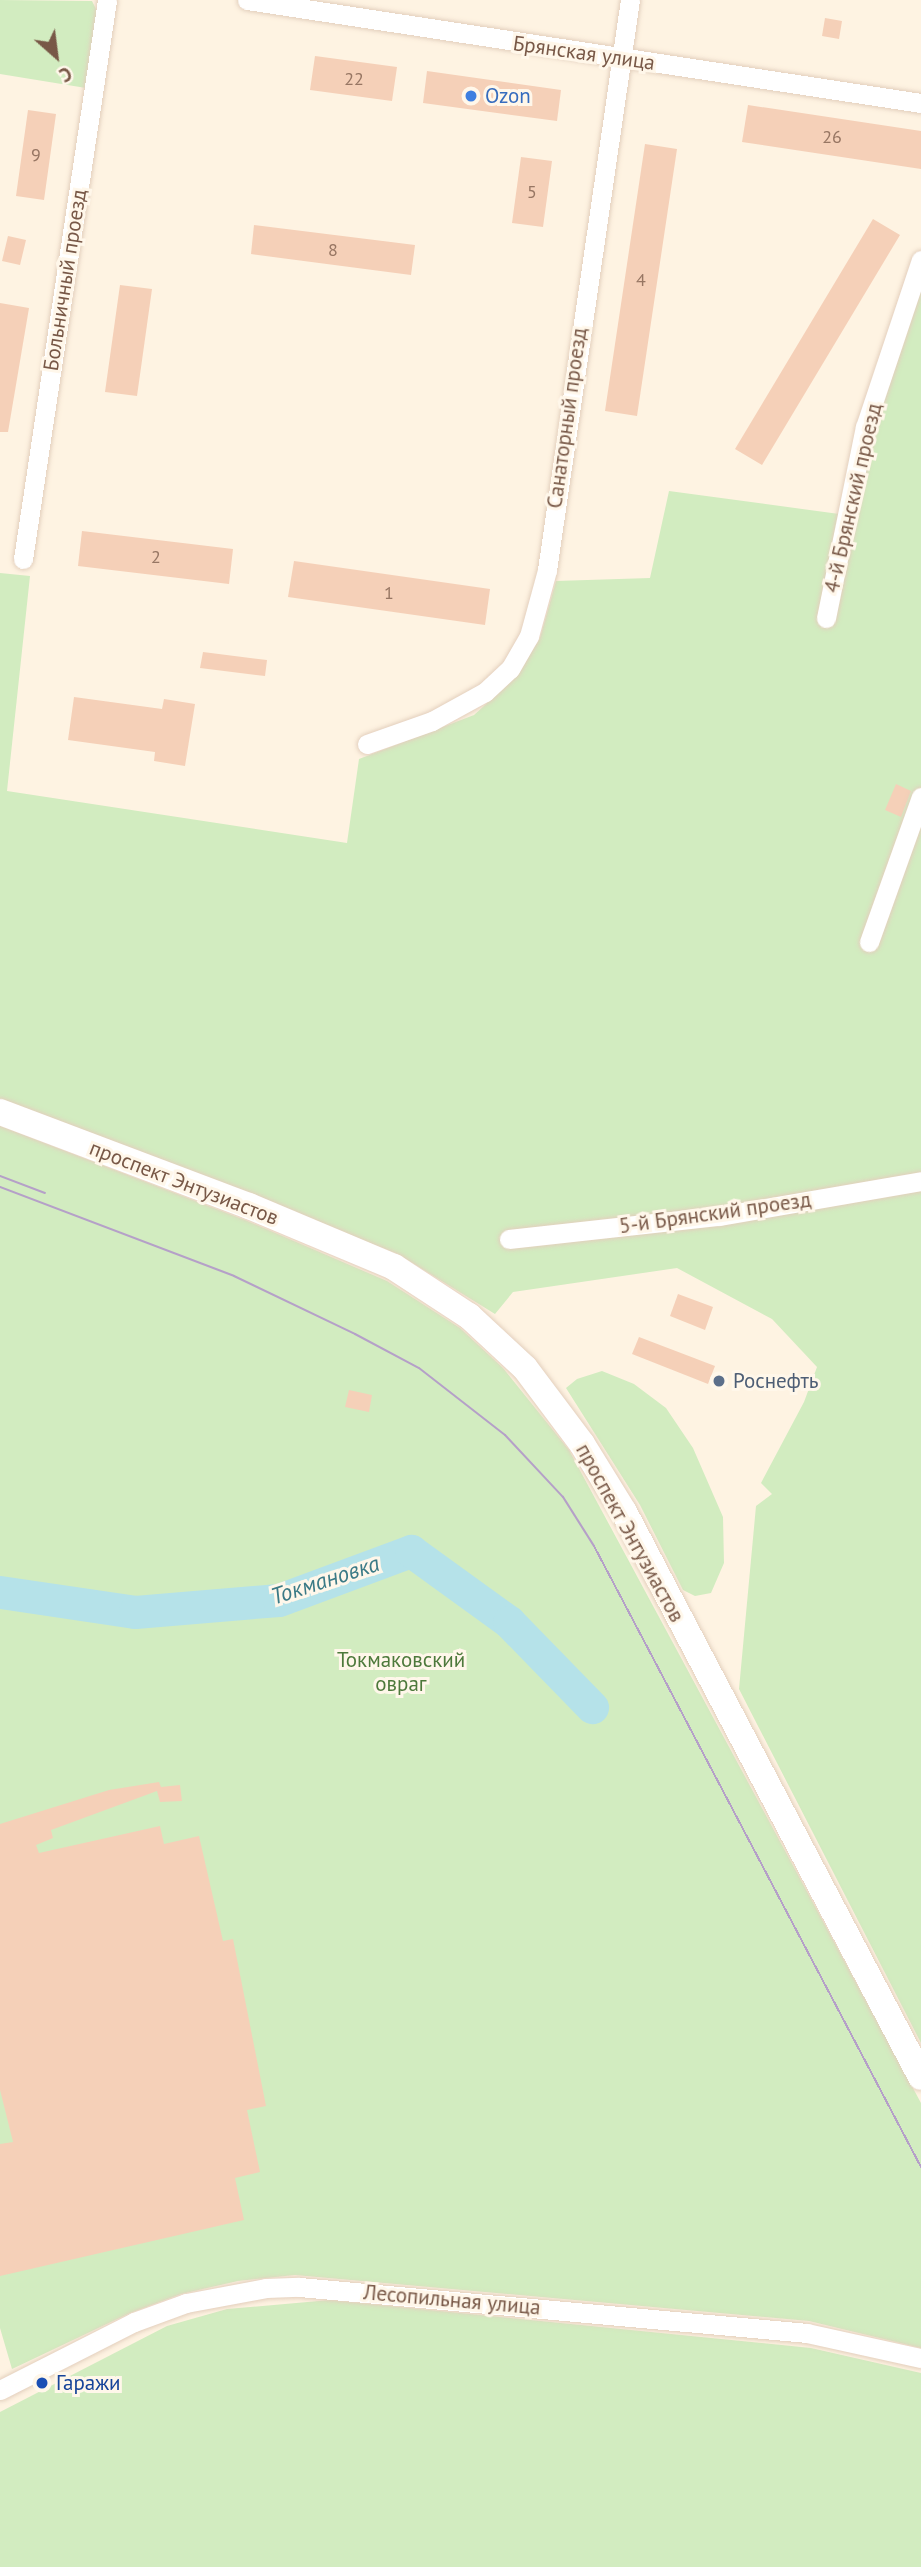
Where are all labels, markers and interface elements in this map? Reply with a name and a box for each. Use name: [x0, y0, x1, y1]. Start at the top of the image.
north arrow: [21, 21, 91, 91]
street label: Брянская улица: [511, 31, 657, 75]
text: С: [56, 61, 76, 88]
house number: 22: [344, 68, 364, 90]
place label: Ozon: [485, 83, 531, 109]
marker: Ozon: [463, 88, 479, 104]
house number: 26: [822, 126, 842, 148]
house number: 9: [31, 144, 41, 166]
house number: 5: [527, 181, 537, 203]
street label: Больничный проезд: [38, 187, 92, 373]
house number: 8: [328, 239, 338, 261]
house number: 4: [636, 269, 646, 291]
street label: Санаторный проезд: [542, 326, 592, 510]
street label: 4-й Брянский проезд: [819, 401, 887, 595]
house number: 2: [151, 546, 161, 568]
house number: 1: [384, 582, 394, 604]
street label: проспект Энтузиастов: [86, 1135, 282, 1231]
street label: 5-й Брянский проезд: [617, 1187, 813, 1239]
place label: Роснефть: [733, 1368, 819, 1394]
marker: Роснефть: [711, 1373, 727, 1389]
street label: проспект Энтузиастов: [570, 1439, 690, 1627]
water label: Токмановка: [267, 1549, 383, 1611]
park label: Токмаковский овраг: [337, 1647, 465, 1697]
street label: Лесопильная улица: [362, 2280, 542, 2320]
place label: Гаражи: [56, 2370, 120, 2396]
marker: Гаражи: [34, 2375, 50, 2391]

